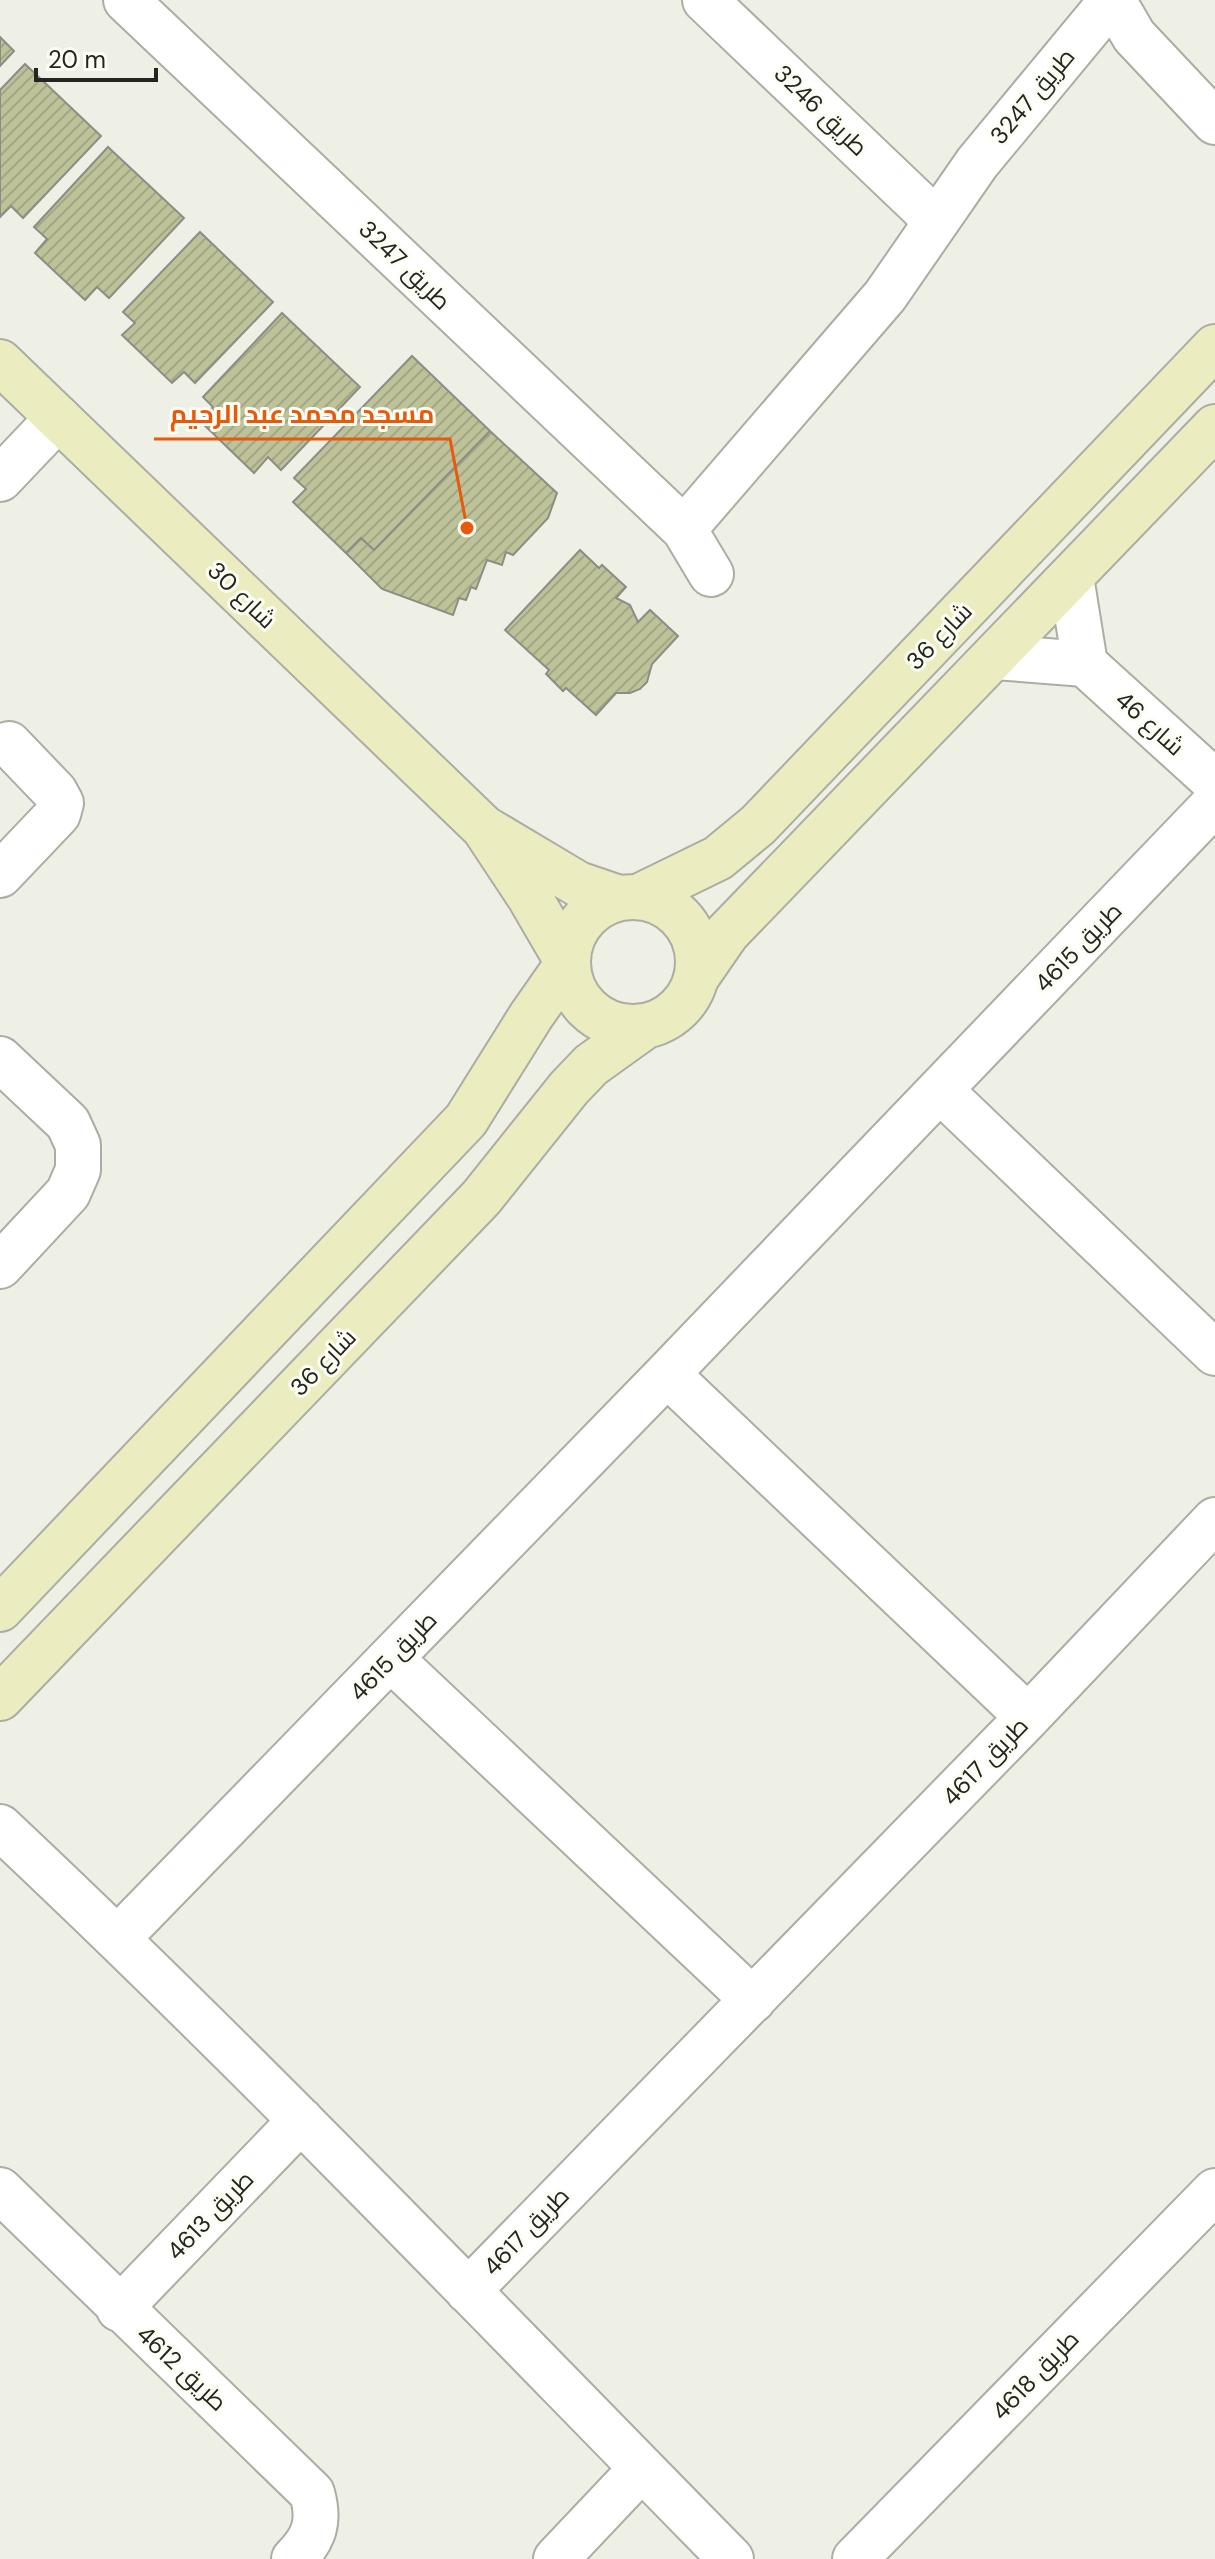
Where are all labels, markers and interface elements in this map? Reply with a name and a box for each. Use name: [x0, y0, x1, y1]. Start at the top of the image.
scale bar: [36, 32, 156, 82]
street label: طريق 3247: [983, 42, 1081, 150]
text: 20 m: [48, 44, 106, 75]
street label: طريق 3246: [768, 58, 874, 162]
street label: طريق 3247: [352, 213, 458, 317]
callout: مسجد محمد عبد الرحيم: [154, 389, 450, 439]
text: مسجد محمد عبد الرحيم: [170, 397, 434, 432]
street label: شارع 30: [201, 555, 283, 636]
street label: شارع 36: [899, 596, 979, 677]
street label: شارع 46: [1108, 684, 1191, 763]
street label: طريق 4615: [1028, 896, 1128, 998]
street label: شارع 36: [283, 1322, 363, 1403]
street label: طريق 4615: [343, 1605, 443, 1707]
street label: طريق 4617: [935, 1710, 1035, 1812]
street label: طريق 4613: [160, 2164, 260, 2266]
street label: طريق 4617: [476, 2180, 576, 2282]
street label: طريق 4612: [130, 2318, 234, 2418]
street label: طريق 4618: [985, 2324, 1085, 2426]

